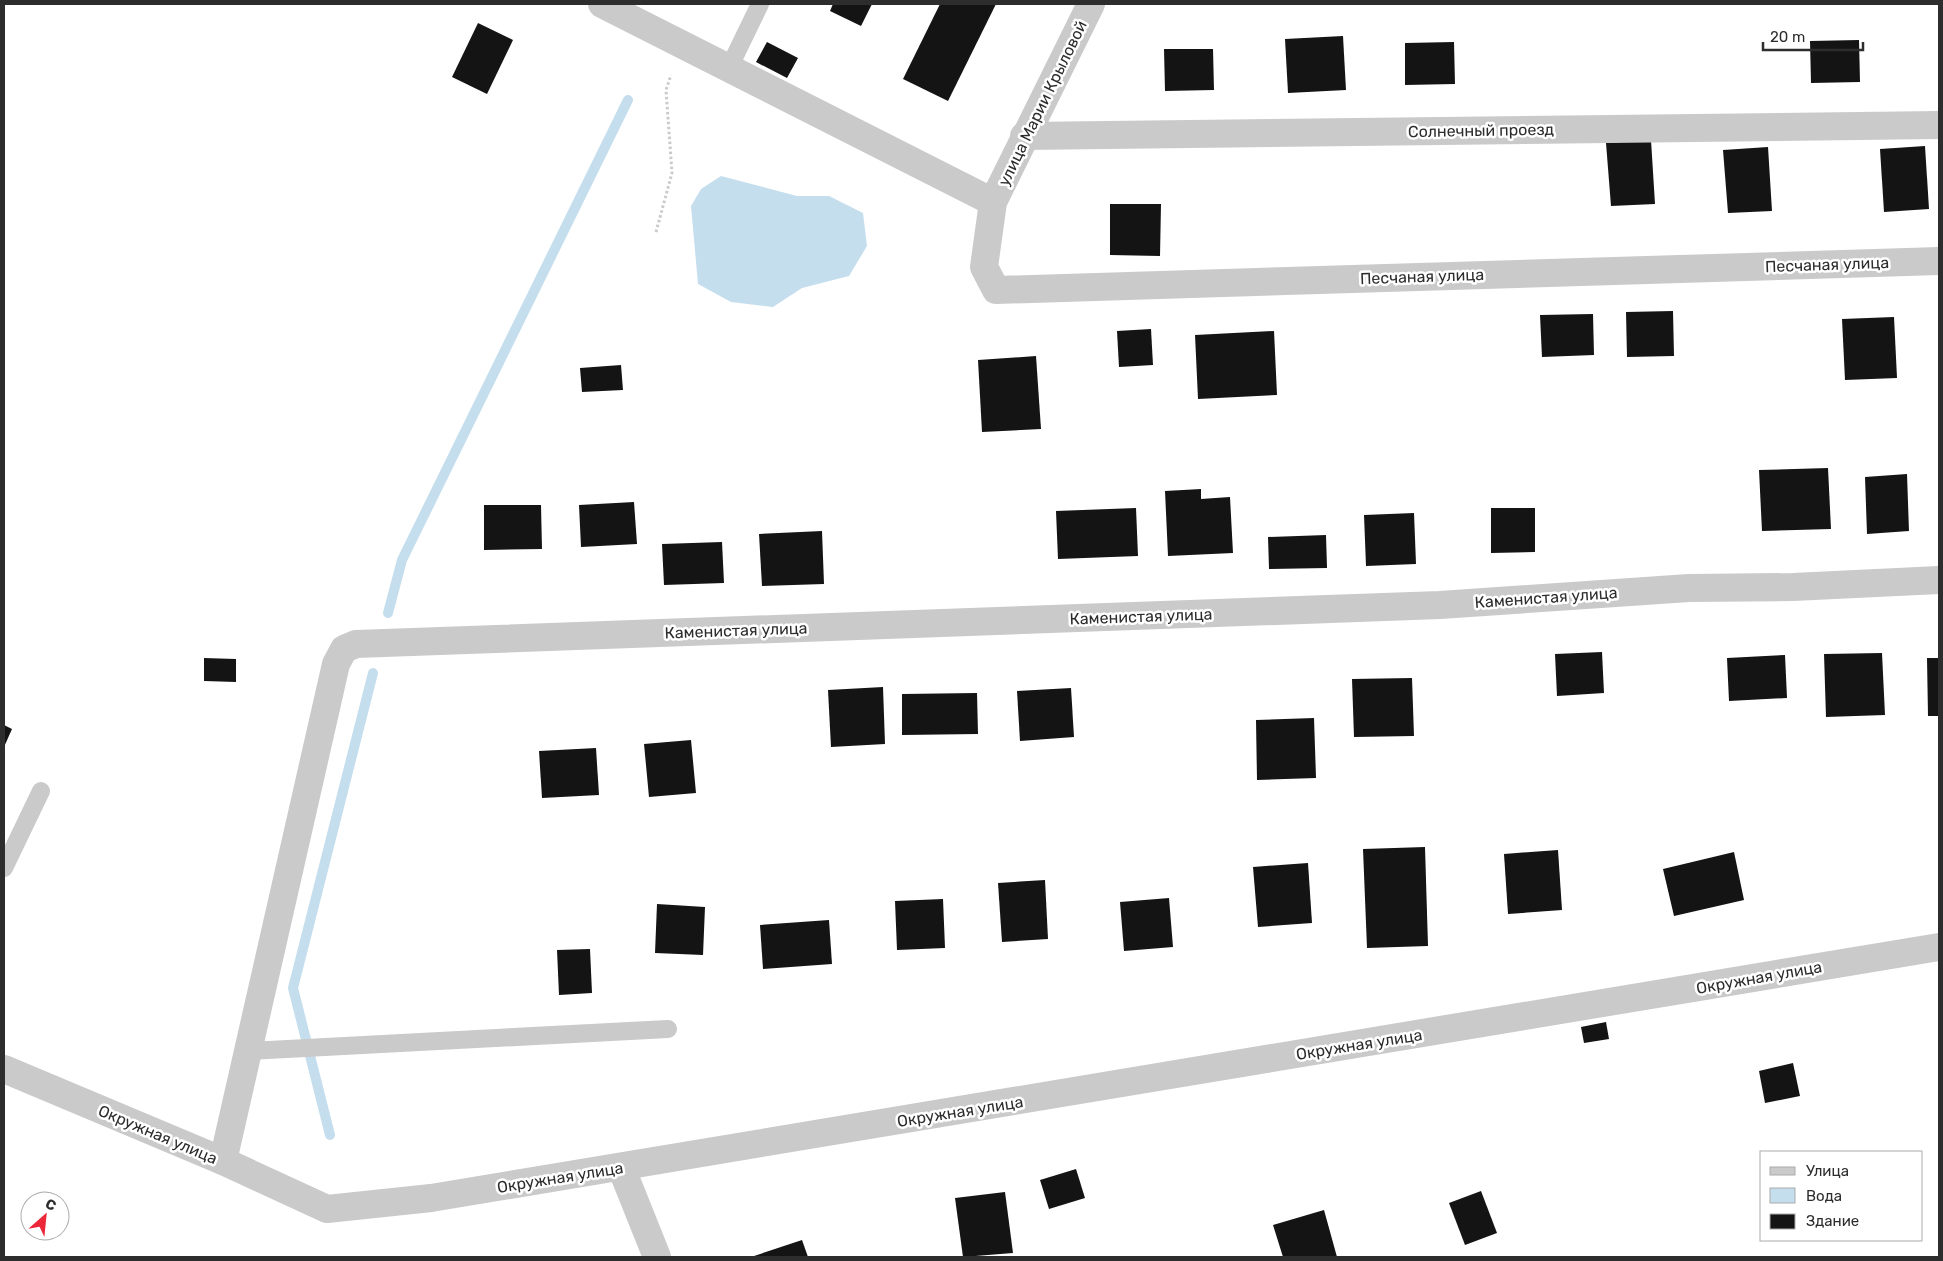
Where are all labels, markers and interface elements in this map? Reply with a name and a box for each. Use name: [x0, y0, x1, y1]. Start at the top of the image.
street label: улица Марии Крыловой: [994, 17, 1091, 189]
scale bar: [1763, 20, 1863, 52]
text: 20 m: [1770, 28, 1805, 46]
street label: Солнечный проезд: [1408, 120, 1555, 141]
street label: Песчаная улица: [1765, 253, 1889, 276]
street label: Песчаная улица: [1360, 265, 1484, 288]
street label: Каменистая улица: [1474, 583, 1618, 612]
street label: Каменистая улица: [1069, 605, 1213, 628]
street label: Каменистая улица: [664, 619, 808, 642]
street label: Окружная улица: [1695, 957, 1823, 998]
street label: Окружная улица: [1295, 1025, 1423, 1064]
street label: Окружная улица: [896, 1092, 1024, 1131]
street label: Окружная улица: [95, 1101, 220, 1168]
legend: [1760, 1151, 1923, 1241]
street label: Окружная улица: [496, 1158, 624, 1197]
text: Улица: [1806, 1162, 1849, 1180]
text: Вода: [1806, 1187, 1842, 1205]
north arrow: [20, 1191, 70, 1241]
text: С: [42, 1195, 59, 1215]
text: Здание: [1806, 1212, 1859, 1230]

